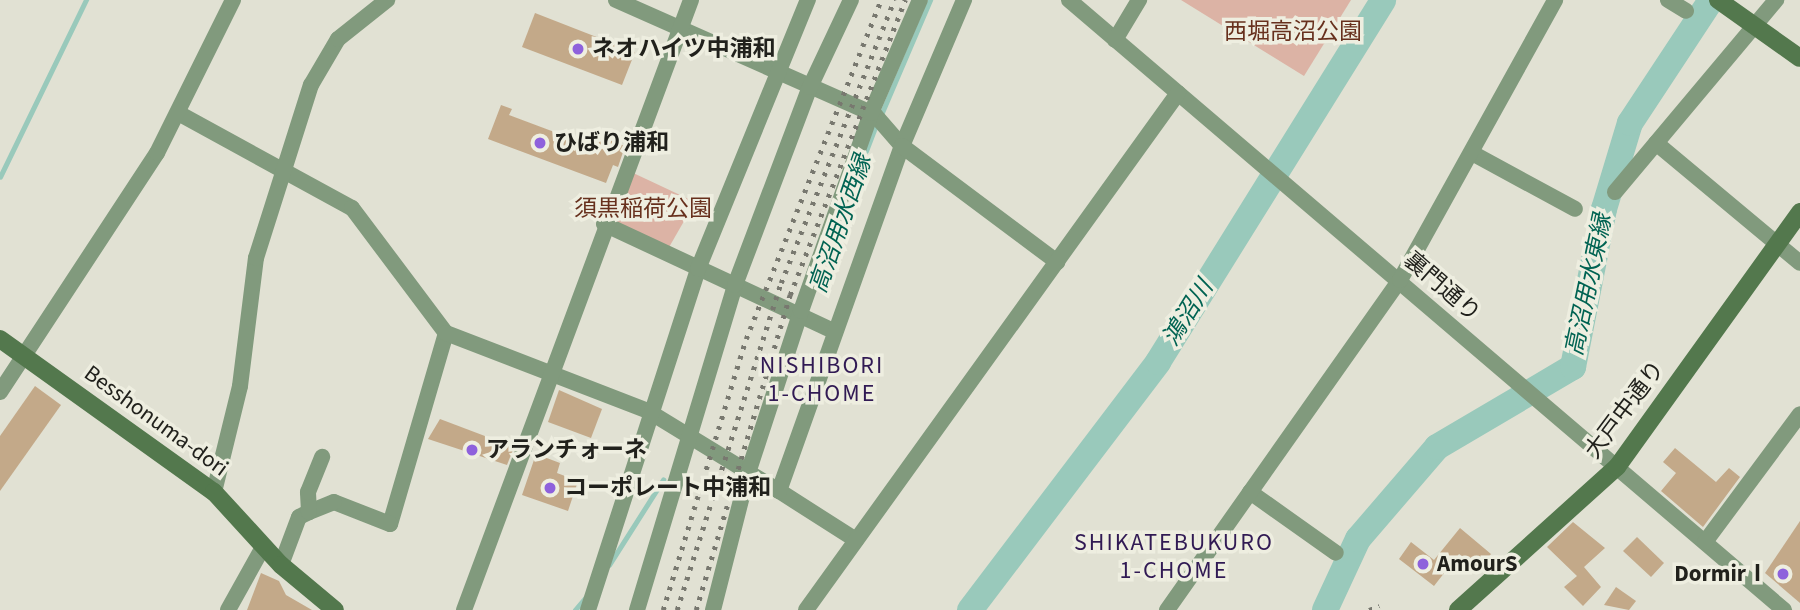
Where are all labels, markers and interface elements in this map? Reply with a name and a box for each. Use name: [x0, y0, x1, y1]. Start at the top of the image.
park label: 西堀高沼公園: [1224, 18, 1362, 46]
place label: ネオハイツ中浦和: [592, 35, 776, 63]
marker: ネオハイツ中浦和: [570, 41, 586, 57]
place label: ひばり浦和: [554, 129, 669, 157]
marker: ひばり浦和: [532, 135, 548, 151]
water label: 高沼用水西縁: [804, 151, 878, 297]
park label: 須黒稲荷公園: [574, 195, 712, 223]
water label: 高沼用水東縁: [1560, 212, 1618, 358]
street label: 裏門通り: [1398, 246, 1486, 328]
water label: 鴻沼川: [1157, 275, 1219, 351]
district label: NISHIBORI 1-CHOME: [761, 352, 883, 408]
street label: 大戸中通り: [1579, 356, 1671, 464]
street label: Besshonuma-dori: [79, 360, 233, 482]
place label: アランチォーネ: [486, 436, 647, 464]
marker: アランチォーネ: [464, 442, 480, 458]
place label: コーポレート中浦和: [564, 474, 771, 502]
marker: コーポレート中浦和: [542, 480, 558, 496]
district label: SHIKATEBUKURO 1-CHOME: [1076, 529, 1272, 585]
place label: AmourS: [1437, 550, 1518, 578]
marker: AmourS: [1415, 556, 1431, 572]
place label: DormirⅠ: [1674, 560, 1769, 588]
marker: DormirⅠ: [1775, 566, 1791, 582]

